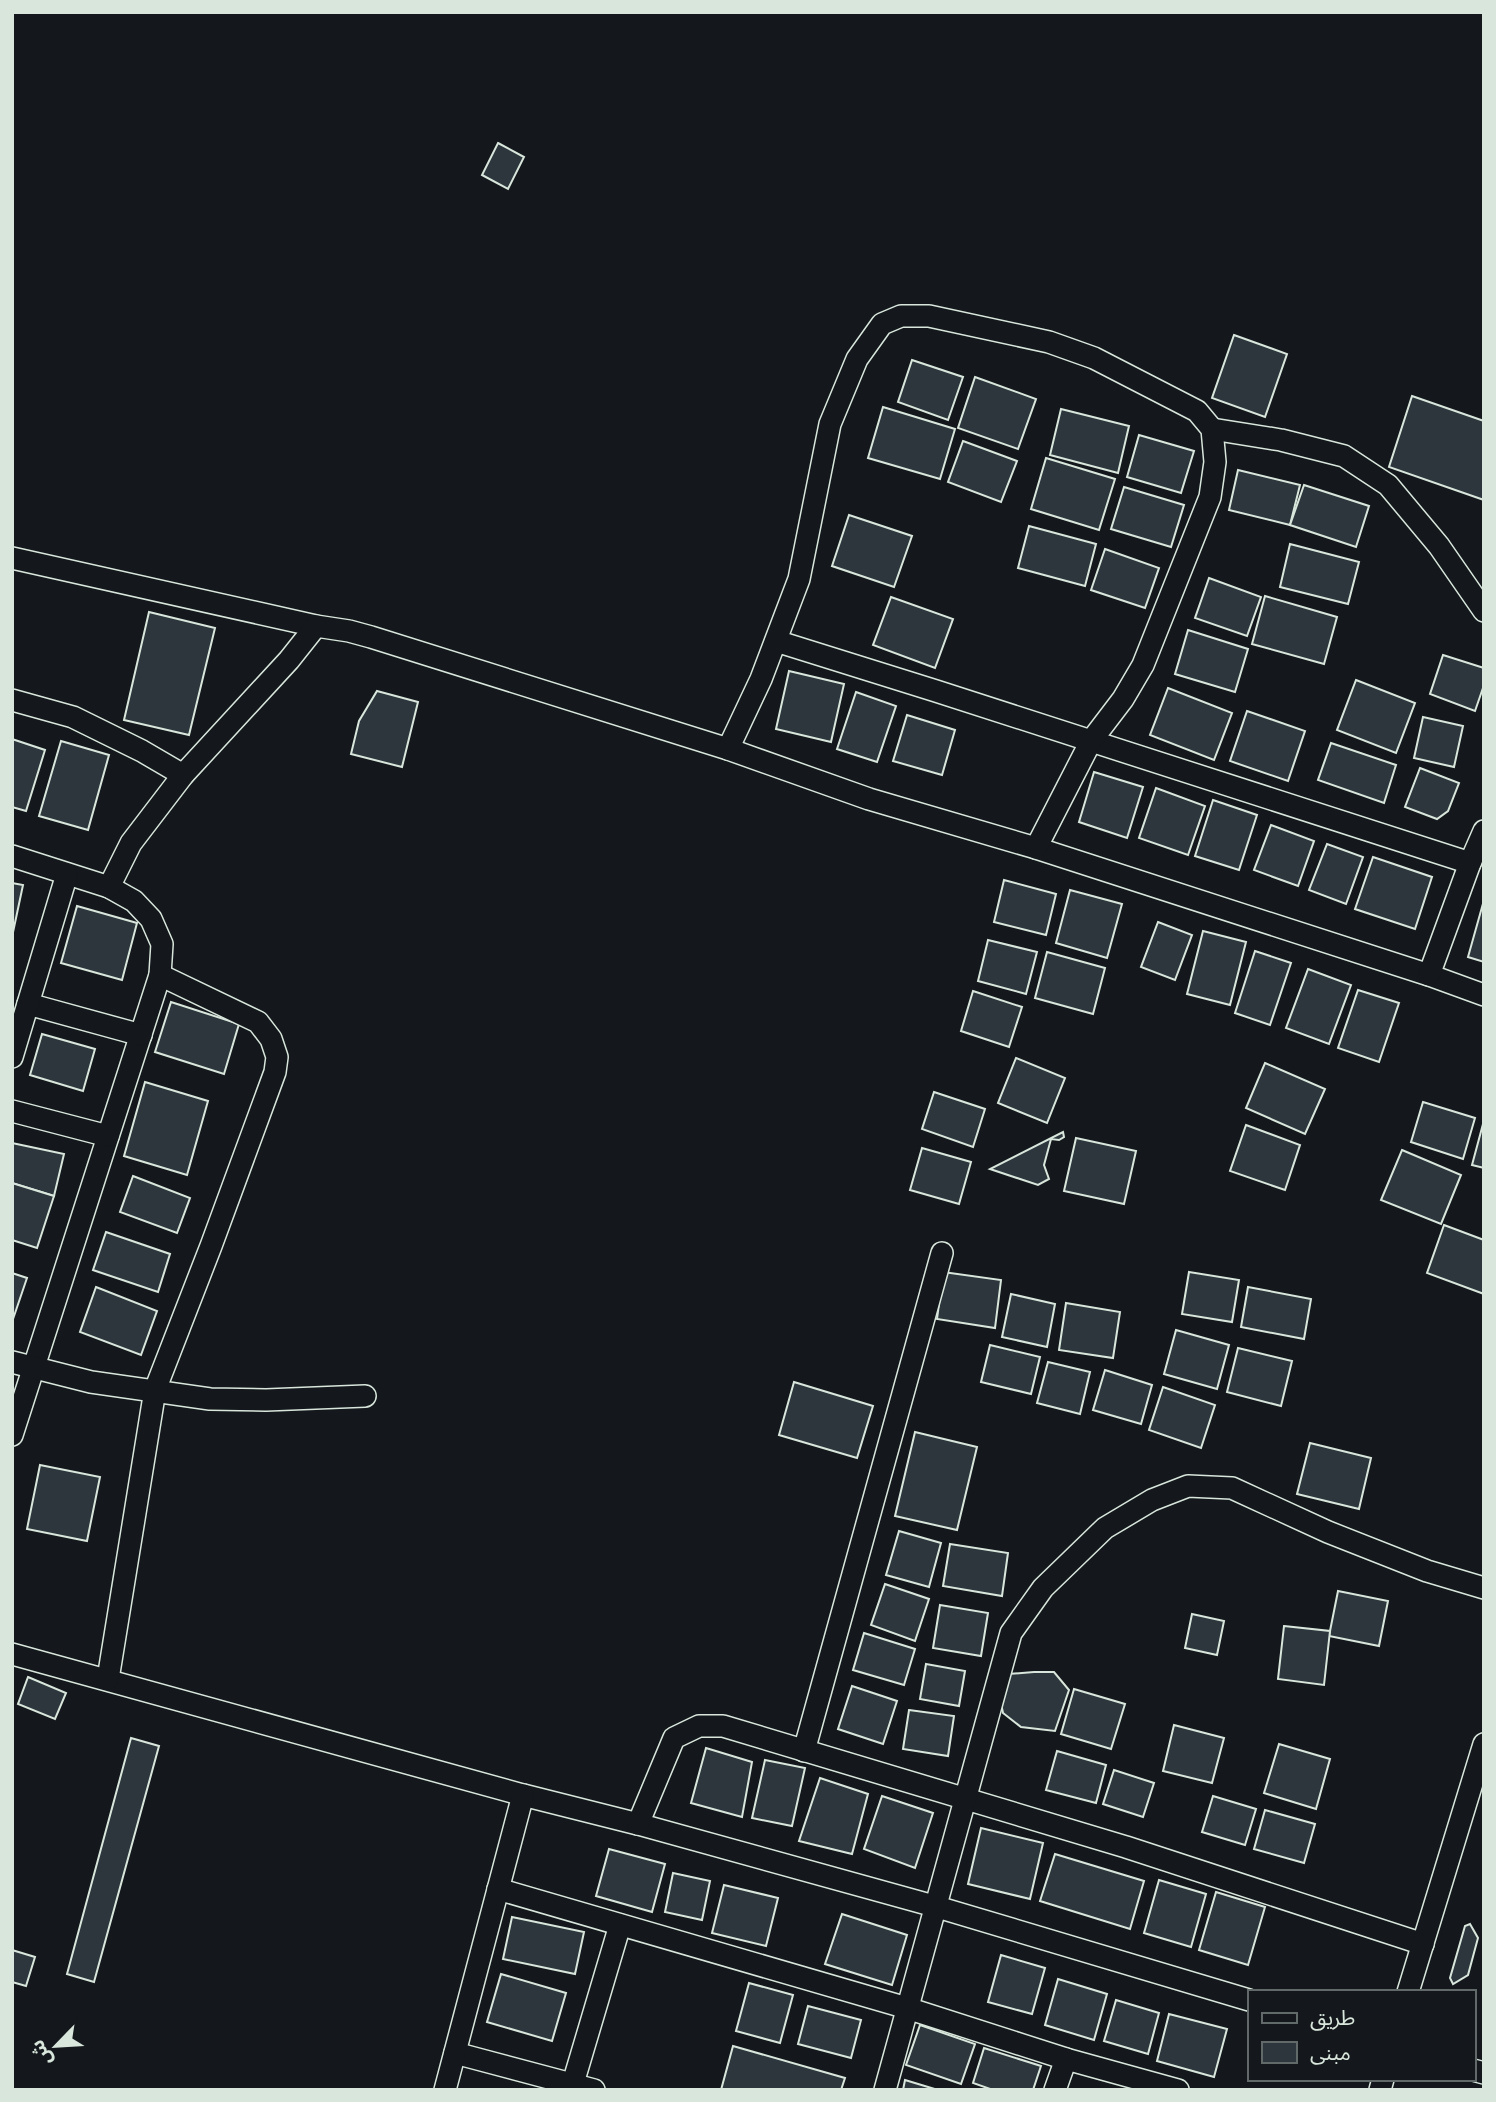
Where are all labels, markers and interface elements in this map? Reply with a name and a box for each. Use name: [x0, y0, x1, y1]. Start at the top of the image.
legend: [1248, 1990, 1475, 2081]
text: طريق: [1310, 2005, 1355, 2031]
north arrow: [21, 2011, 91, 2081]
text: ش: [25, 2036, 57, 2070]
text: مبنى: [1310, 2040, 1351, 2065]

